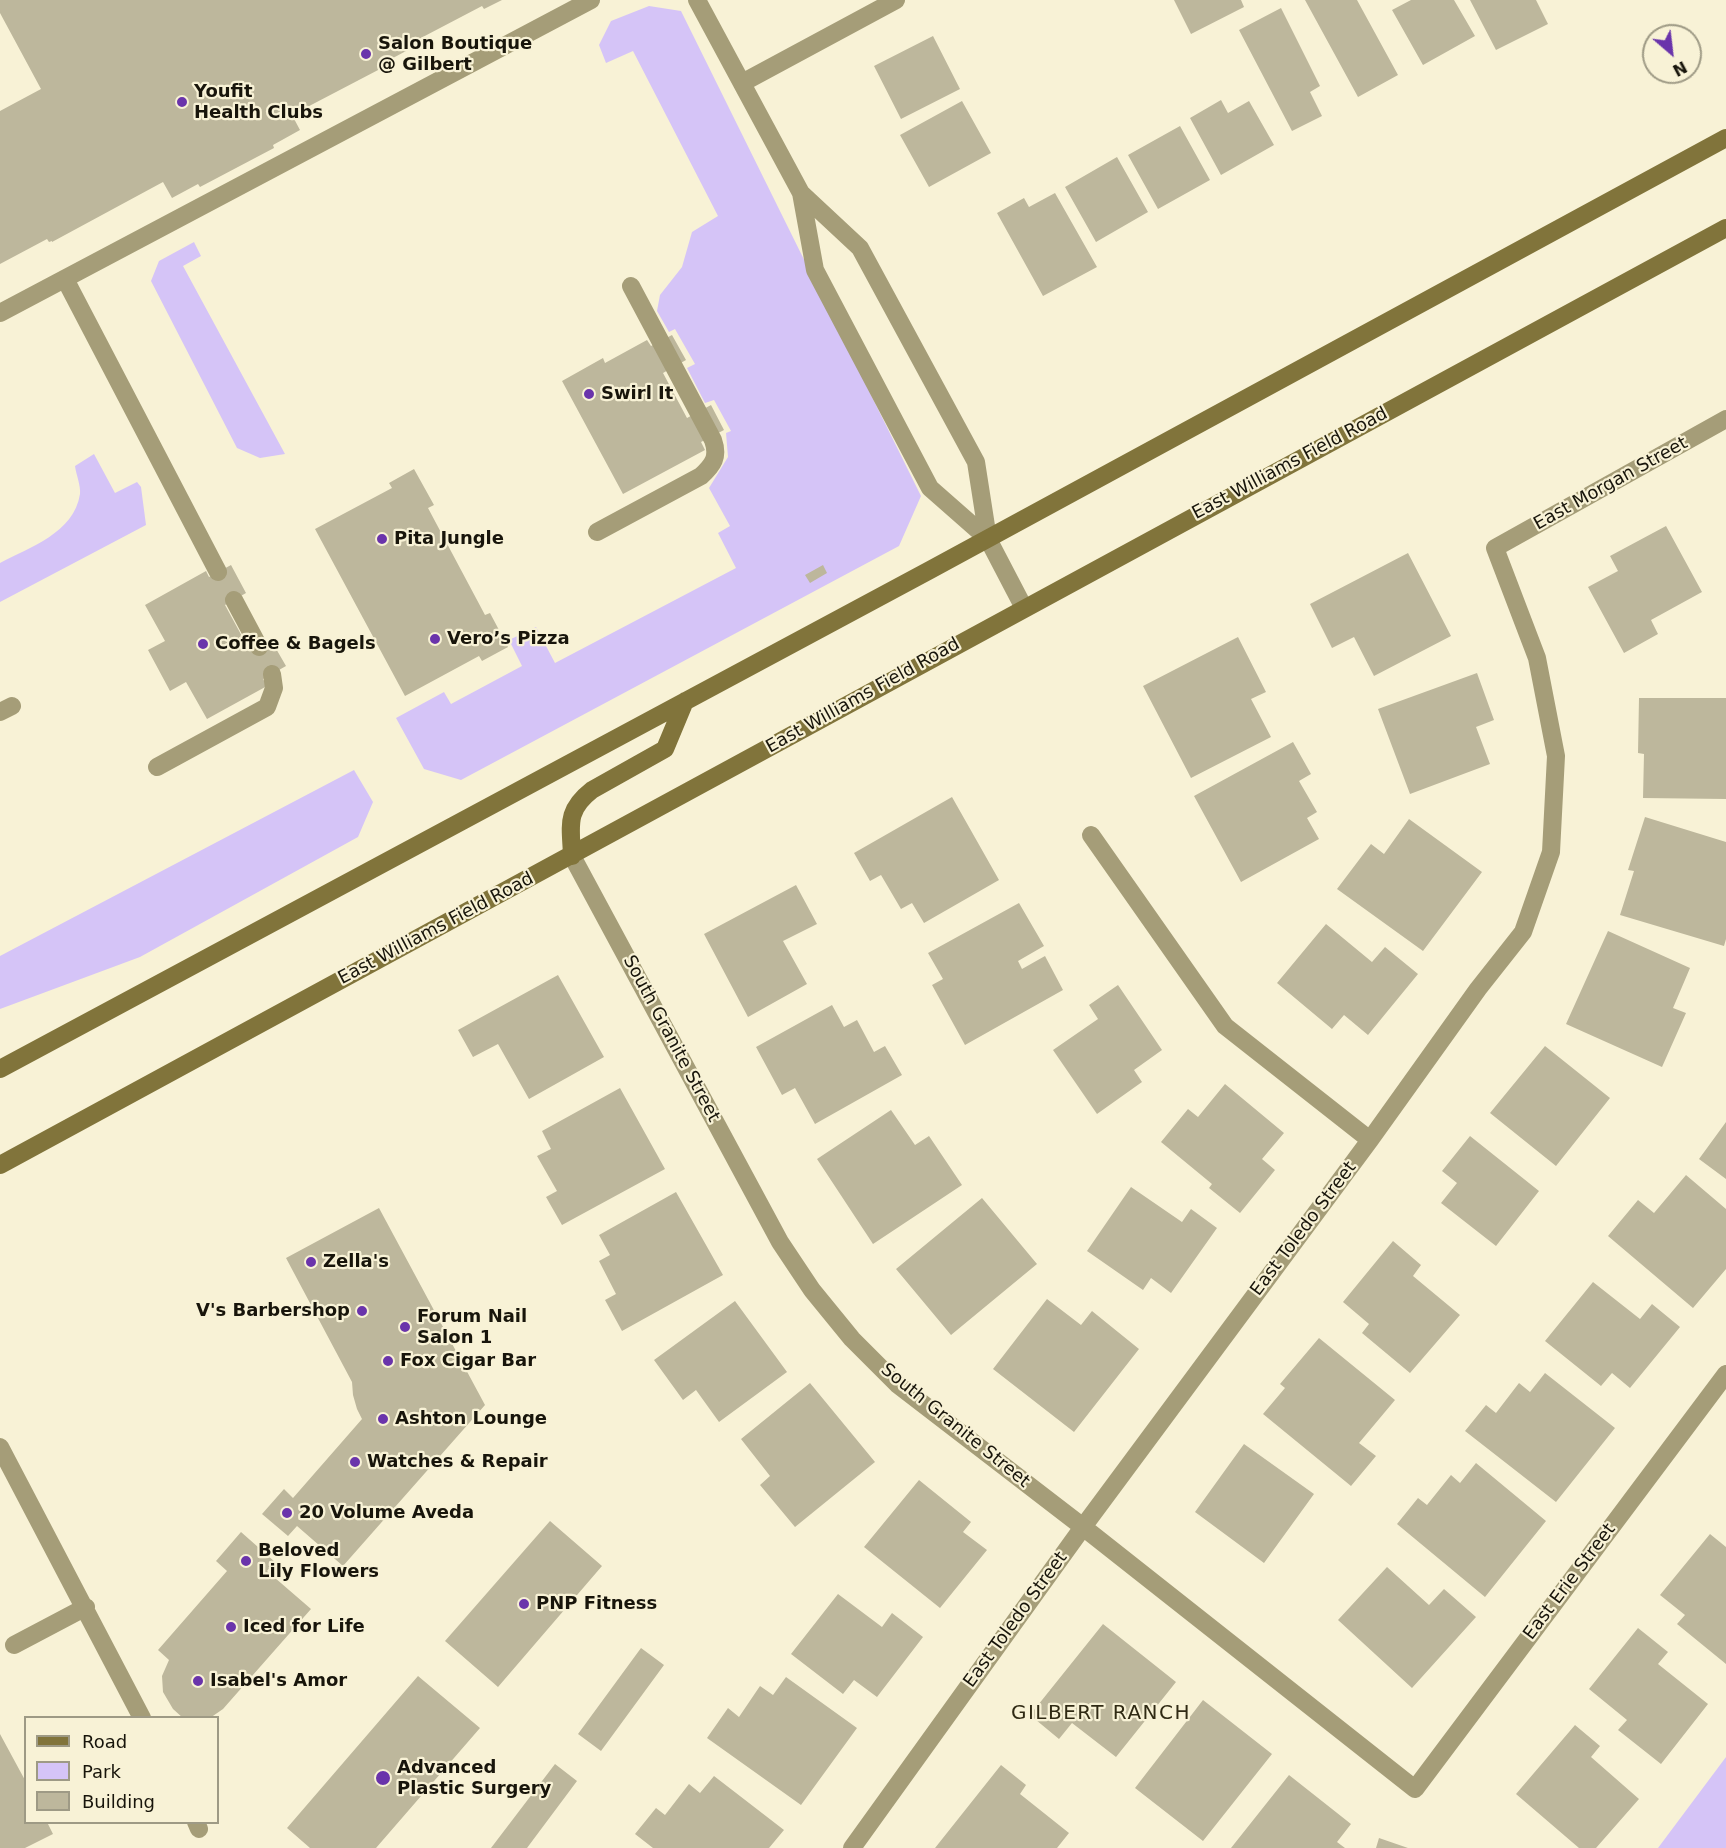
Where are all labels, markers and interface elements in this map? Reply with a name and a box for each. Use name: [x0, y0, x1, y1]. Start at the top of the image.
north arrow: [1642, 24, 1702, 84]
place label: Salon Boutique @ Gilbert: [378, 33, 532, 76]
marker: Salon Boutique @ Gilbert: [359, 47, 373, 61]
text: N: [1669, 57, 1690, 80]
place label: Youfit Health Clubs: [194, 81, 323, 124]
marker: Youfit Health Clubs: [175, 95, 189, 109]
place label: Swirl It: [601, 383, 673, 405]
marker: Swirl It: [582, 387, 596, 401]
street label: East Williams Field Road: [1189, 403, 1391, 525]
street label: East Morgan Street: [1530, 433, 1692, 535]
place label: Pita Jungle: [394, 528, 504, 550]
marker: Pita Jungle: [375, 532, 389, 546]
place label: Vero’s Pizza: [447, 628, 570, 650]
marker: Vero’s Pizza: [428, 632, 442, 646]
place label: Coffee & Bagels: [215, 633, 376, 655]
street label: East Williams Field Road: [762, 634, 964, 758]
marker: Coffee & Bagels: [196, 637, 210, 651]
street label: East Williams Field Road: [335, 868, 537, 990]
street label: South Granite Street: [618, 952, 724, 1126]
street label: East Toledo Street: [1246, 1158, 1362, 1300]
place label: Zella's: [323, 1251, 389, 1273]
marker: Zella's: [304, 1255, 318, 1269]
place label: V's Barbershop: [196, 1300, 350, 1322]
marker: V's Barbershop: [355, 1304, 369, 1318]
place label: Forum Nail Salon 1: [417, 1306, 527, 1348]
marker: Forum Nail Salon 1: [398, 1320, 412, 1334]
place label: Fox Cigar Bar: [400, 1350, 536, 1372]
marker: Fox Cigar Bar: [381, 1354, 395, 1368]
street label: South Granite Street: [876, 1359, 1034, 1493]
place label: Ashton Lounge: [395, 1408, 547, 1430]
marker: Ashton Lounge: [376, 1412, 390, 1426]
place label: Watches & Repair: [367, 1451, 548, 1473]
marker: Watches & Repair: [348, 1455, 362, 1469]
place label: 20 Volume Aveda: [299, 1502, 474, 1524]
marker: 20 Volume Aveda: [280, 1506, 294, 1520]
street label: East Erie Street: [1519, 1520, 1621, 1644]
place label: Beloved Lily Flowers: [258, 1540, 379, 1582]
street label: East Toledo Street: [960, 1548, 1072, 1692]
marker: Beloved Lily Flowers: [239, 1554, 253, 1568]
place label: PNP Fitness: [536, 1593, 657, 1615]
marker: PNP Fitness: [517, 1597, 531, 1611]
place label: Iced for Life: [243, 1616, 365, 1638]
marker: Iced for Life: [224, 1620, 238, 1634]
place label: Isabel's Amor: [210, 1670, 347, 1692]
marker: Isabel's Amor: [191, 1674, 205, 1688]
district label: GILBERT RANCH: [1011, 1702, 1191, 1726]
legend: [24, 1716, 219, 1824]
text: Road: [82, 1731, 127, 1752]
place label: Advanced Plastic Surgery: [397, 1757, 551, 1800]
text: Park: [82, 1761, 121, 1782]
marker: Advanced Plastic Surgery: [374, 1769, 392, 1787]
text: Building: [82, 1791, 155, 1812]

